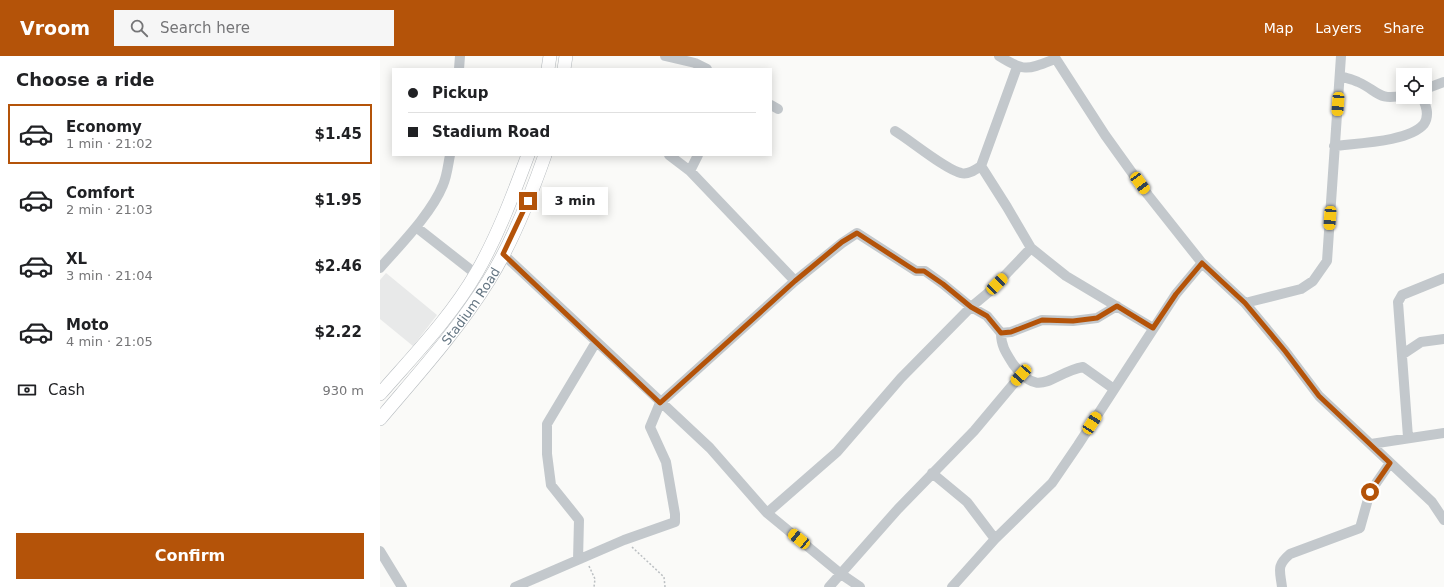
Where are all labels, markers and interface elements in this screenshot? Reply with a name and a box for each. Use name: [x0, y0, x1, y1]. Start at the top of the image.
search box: [114, 10, 394, 46]
text: Vroom: [20, 17, 90, 39]
icon: search: [128, 17, 150, 39]
text: Search here: [160, 19, 250, 37]
text: Map: [1264, 20, 1293, 36]
text: Layers: [1315, 20, 1362, 36]
text: Share: [1384, 20, 1424, 36]
map controls: [1396, 68, 1432, 104]
button: locate: [1396, 68, 1432, 104]
text: Choose a ride: [16, 69, 155, 90]
text: Pickup: [432, 84, 488, 102]
car: [1331, 92, 1345, 116]
icon: car: [18, 116, 54, 152]
text: Economy: [66, 118, 142, 136]
text: Stadium Road: [432, 123, 550, 141]
text: $1.45: [315, 125, 362, 143]
text: 1 min · 21:02: [66, 136, 153, 151]
car: [1128, 170, 1152, 196]
icon: car: [18, 182, 54, 218]
text: Comfort: [66, 184, 134, 202]
callout: 3 min: [542, 187, 608, 215]
text: $1.95: [315, 191, 362, 209]
route end: [519, 192, 537, 210]
text: 3 min: [555, 193, 595, 208]
text: 2 min · 21:03: [66, 202, 153, 217]
car: [1323, 206, 1337, 230]
icon: car: [18, 248, 54, 284]
text: XL: [66, 250, 87, 268]
text: $2.46: [315, 257, 362, 275]
street label: Stadium Road: [438, 264, 502, 347]
text: 3 min · 21:04: [66, 268, 153, 283]
car: [984, 271, 1010, 297]
icon: car: [18, 314, 54, 350]
text: Moto: [66, 316, 109, 334]
text: $2.22: [315, 323, 362, 341]
text: 4 min · 21:05: [66, 334, 153, 349]
car: [1009, 362, 1033, 388]
icon: cash: [16, 379, 38, 401]
text: Cash: [48, 381, 85, 399]
text: 930 m: [322, 383, 364, 398]
car: [1080, 410, 1104, 436]
route start: [1361, 483, 1379, 501]
car: [786, 527, 812, 551]
button: Confirm: [16, 533, 364, 579]

